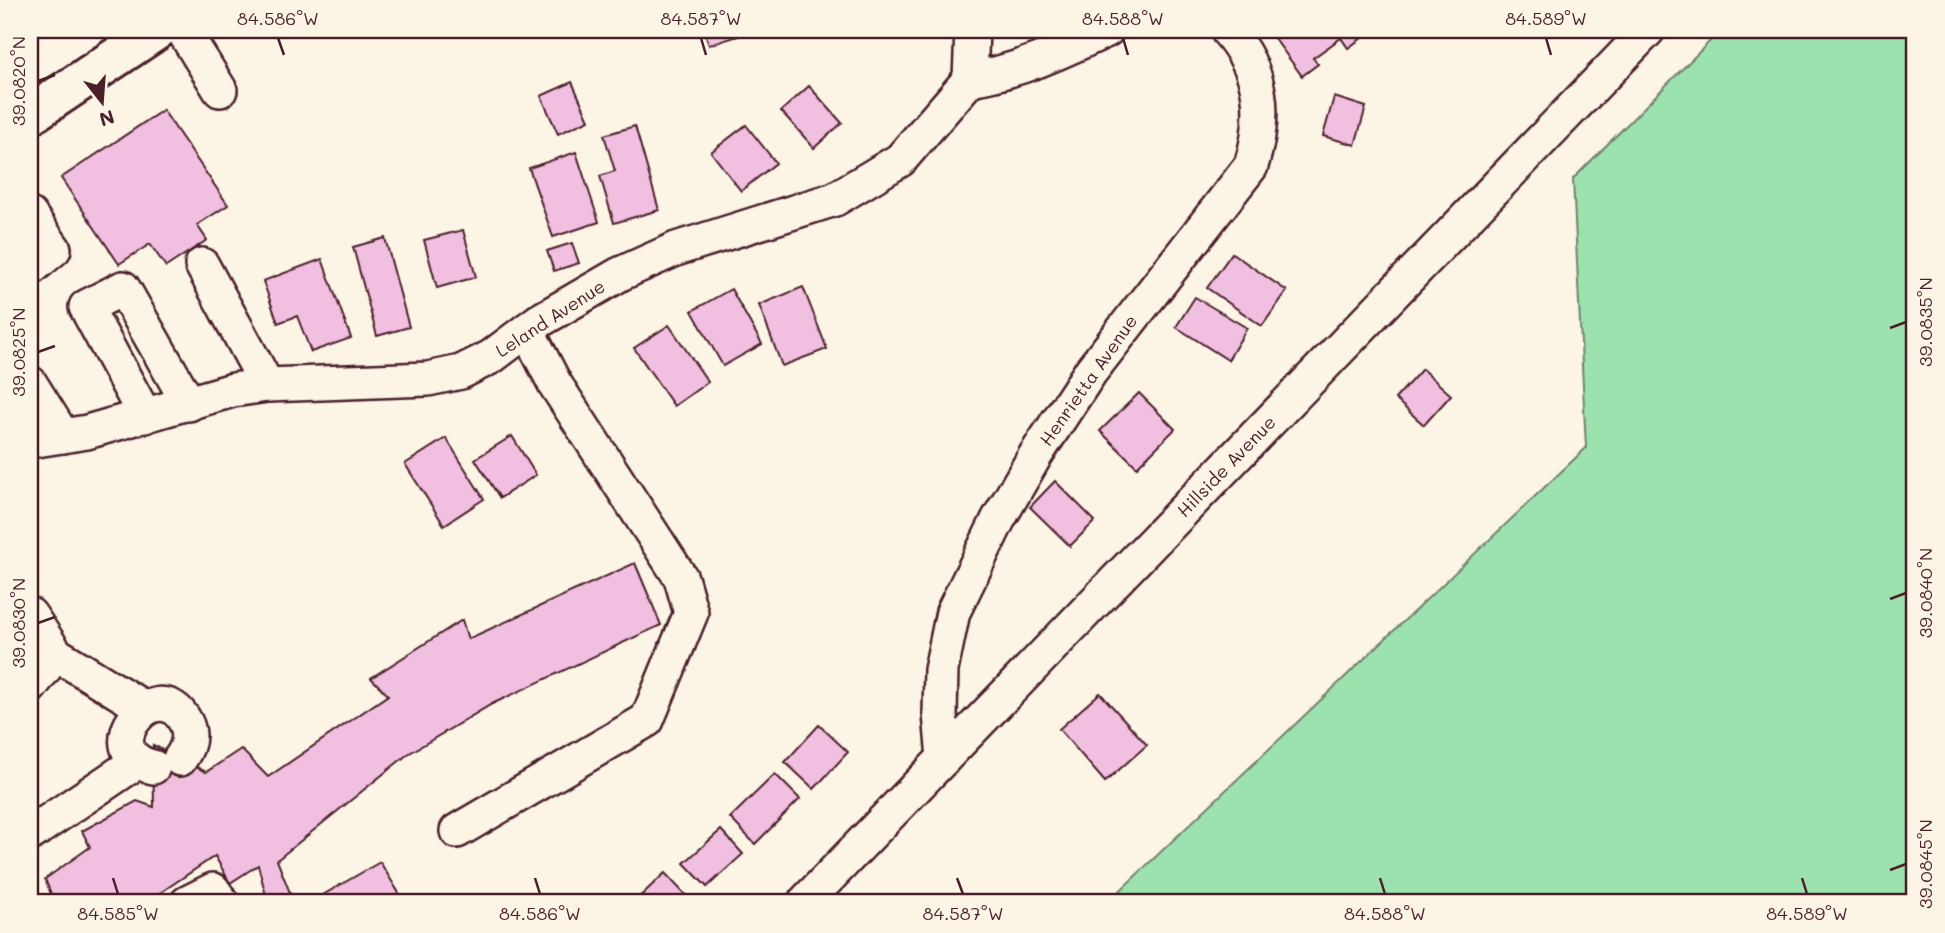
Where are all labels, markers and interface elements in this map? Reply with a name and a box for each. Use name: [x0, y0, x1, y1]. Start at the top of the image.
text: 84.586°W: [237, 6, 319, 30]
text: 84.587°W: [661, 6, 741, 30]
text: 84.588°W: [1082, 6, 1164, 30]
text: 84.589°W: [1505, 6, 1587, 30]
text: 39.0820°N: [6, 36, 30, 126]
north arrow: [66, 66, 136, 136]
text: N: [97, 105, 118, 133]
street label: Leland Avenue: [491, 274, 609, 362]
text: 39.0835°N: [1913, 277, 1937, 367]
text: 39.0825°N: [6, 307, 30, 397]
street label: Henrietta Avenue: [1034, 310, 1142, 450]
street label: Hillside Avenue: [1171, 410, 1281, 522]
text: 39.0840°N: [1913, 548, 1937, 638]
text: 39.0830°N: [6, 578, 30, 668]
text: 39.0845°N: [1913, 819, 1937, 909]
text: 84.585°W: [77, 901, 159, 925]
text: 84.586°W: [499, 901, 581, 925]
text: 84.587°W: [923, 901, 1003, 925]
text: 84.588°W: [1344, 901, 1426, 925]
text: 84.589°W: [1766, 901, 1848, 925]

